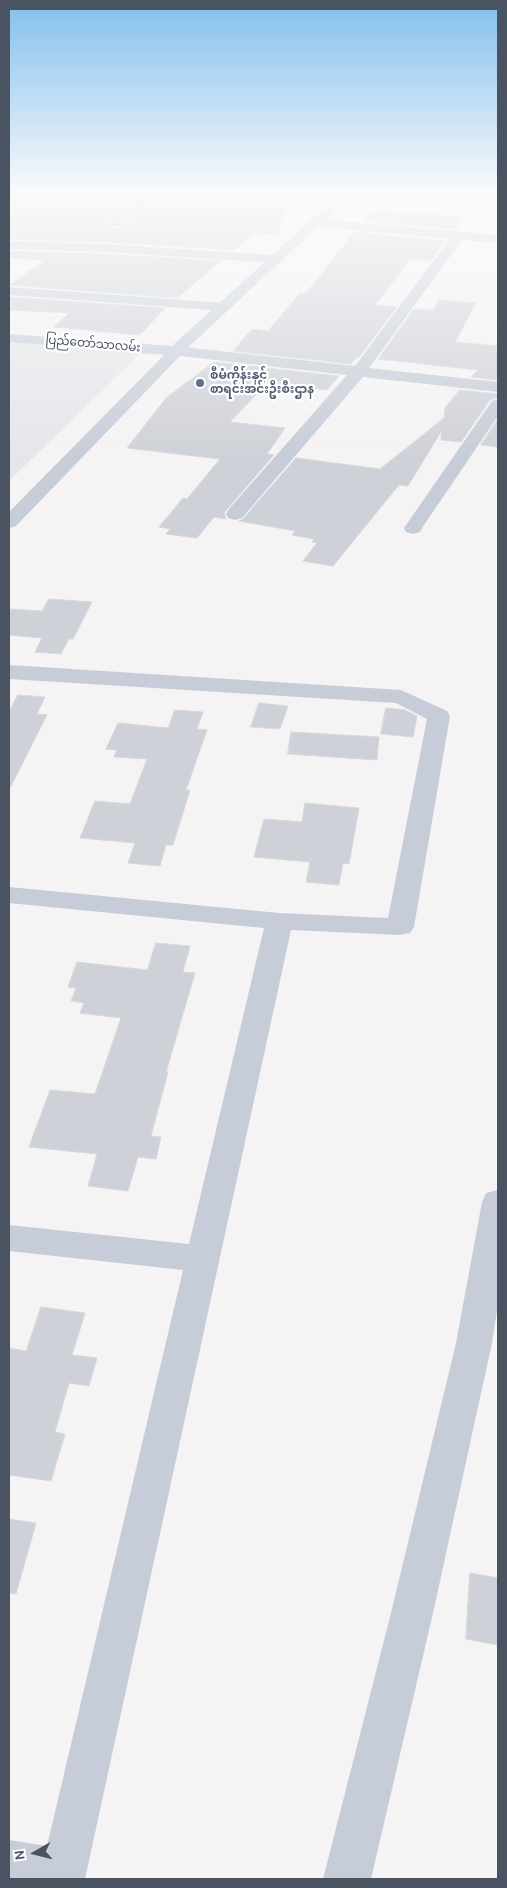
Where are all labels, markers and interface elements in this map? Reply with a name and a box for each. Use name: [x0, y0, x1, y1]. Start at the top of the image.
street label: ပြည်တော်သာလမ်း: [45, 333, 141, 355]
place label: စီမံကိန်းနှင့် စာရင်းအင်းဦးစီးဌာန: [210, 369, 314, 397]
marker: စီမံကိန်းနှင့် စာရင်းအင်းဦးစီးဌာန: [194, 377, 206, 389]
north arrow: [10, 1828, 60, 1878]
text: N: [11, 1849, 29, 1861]

